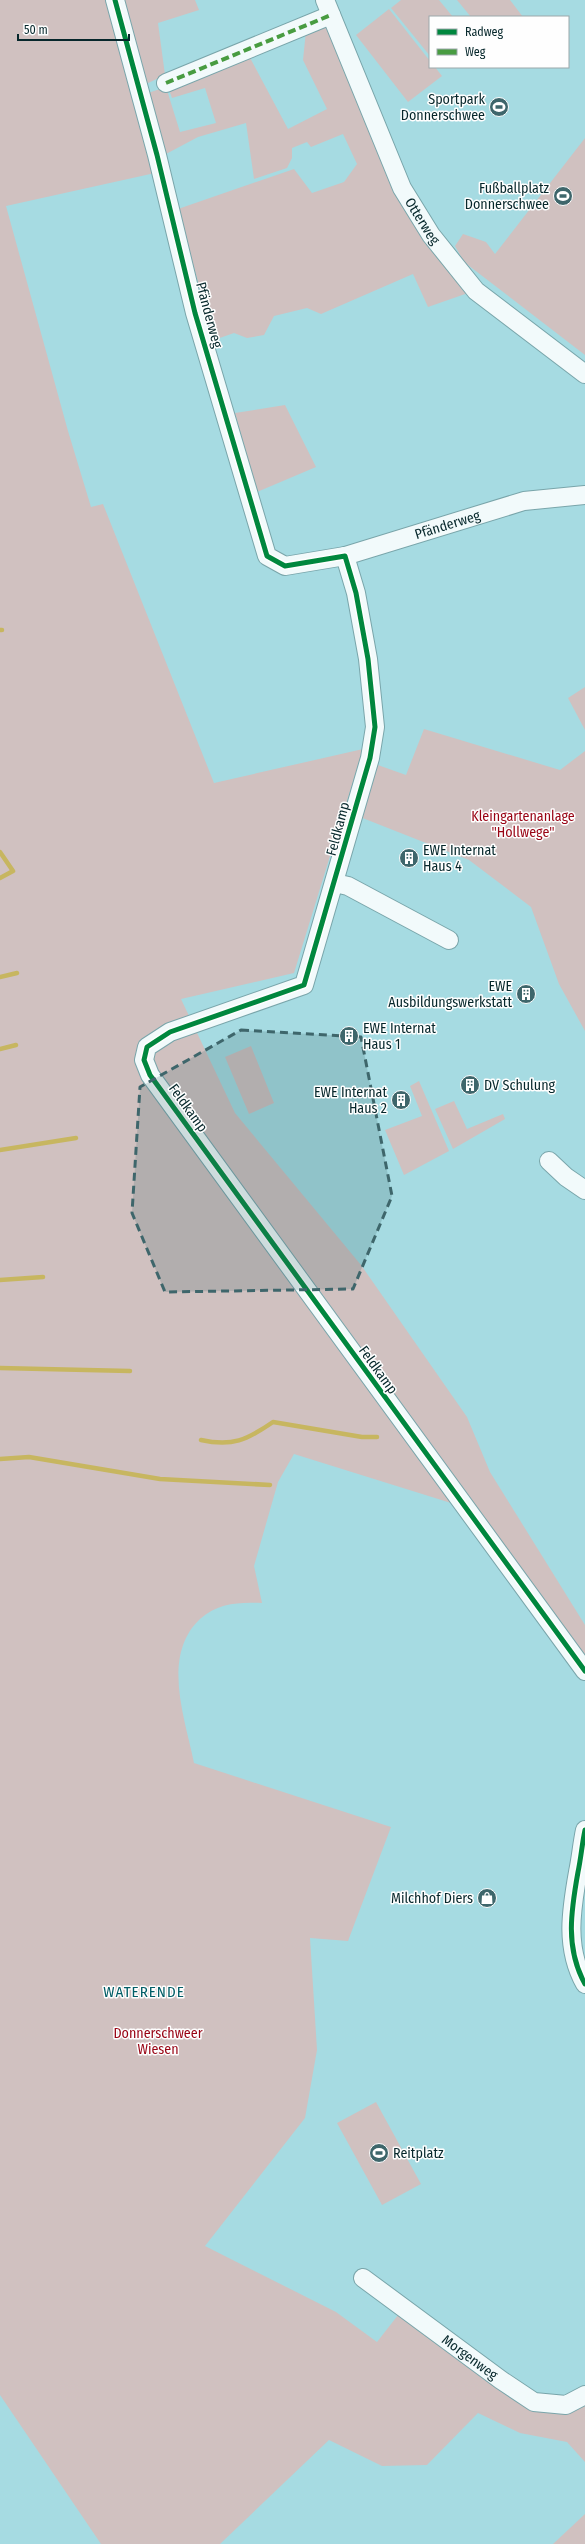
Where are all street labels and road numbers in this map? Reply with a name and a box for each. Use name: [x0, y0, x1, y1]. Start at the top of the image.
street label: Otterweg: [401, 194, 444, 248]
street label: Pfänderweg: [192, 280, 226, 350]
street label: Pfänderweg: [413, 506, 482, 543]
street label: Feldkamp: [323, 800, 353, 858]
street label: Feldkamp: [165, 1081, 211, 1135]
street label: Feldkamp: [355, 1343, 401, 1397]
street label: Morgenweg: [439, 2331, 502, 2384]

